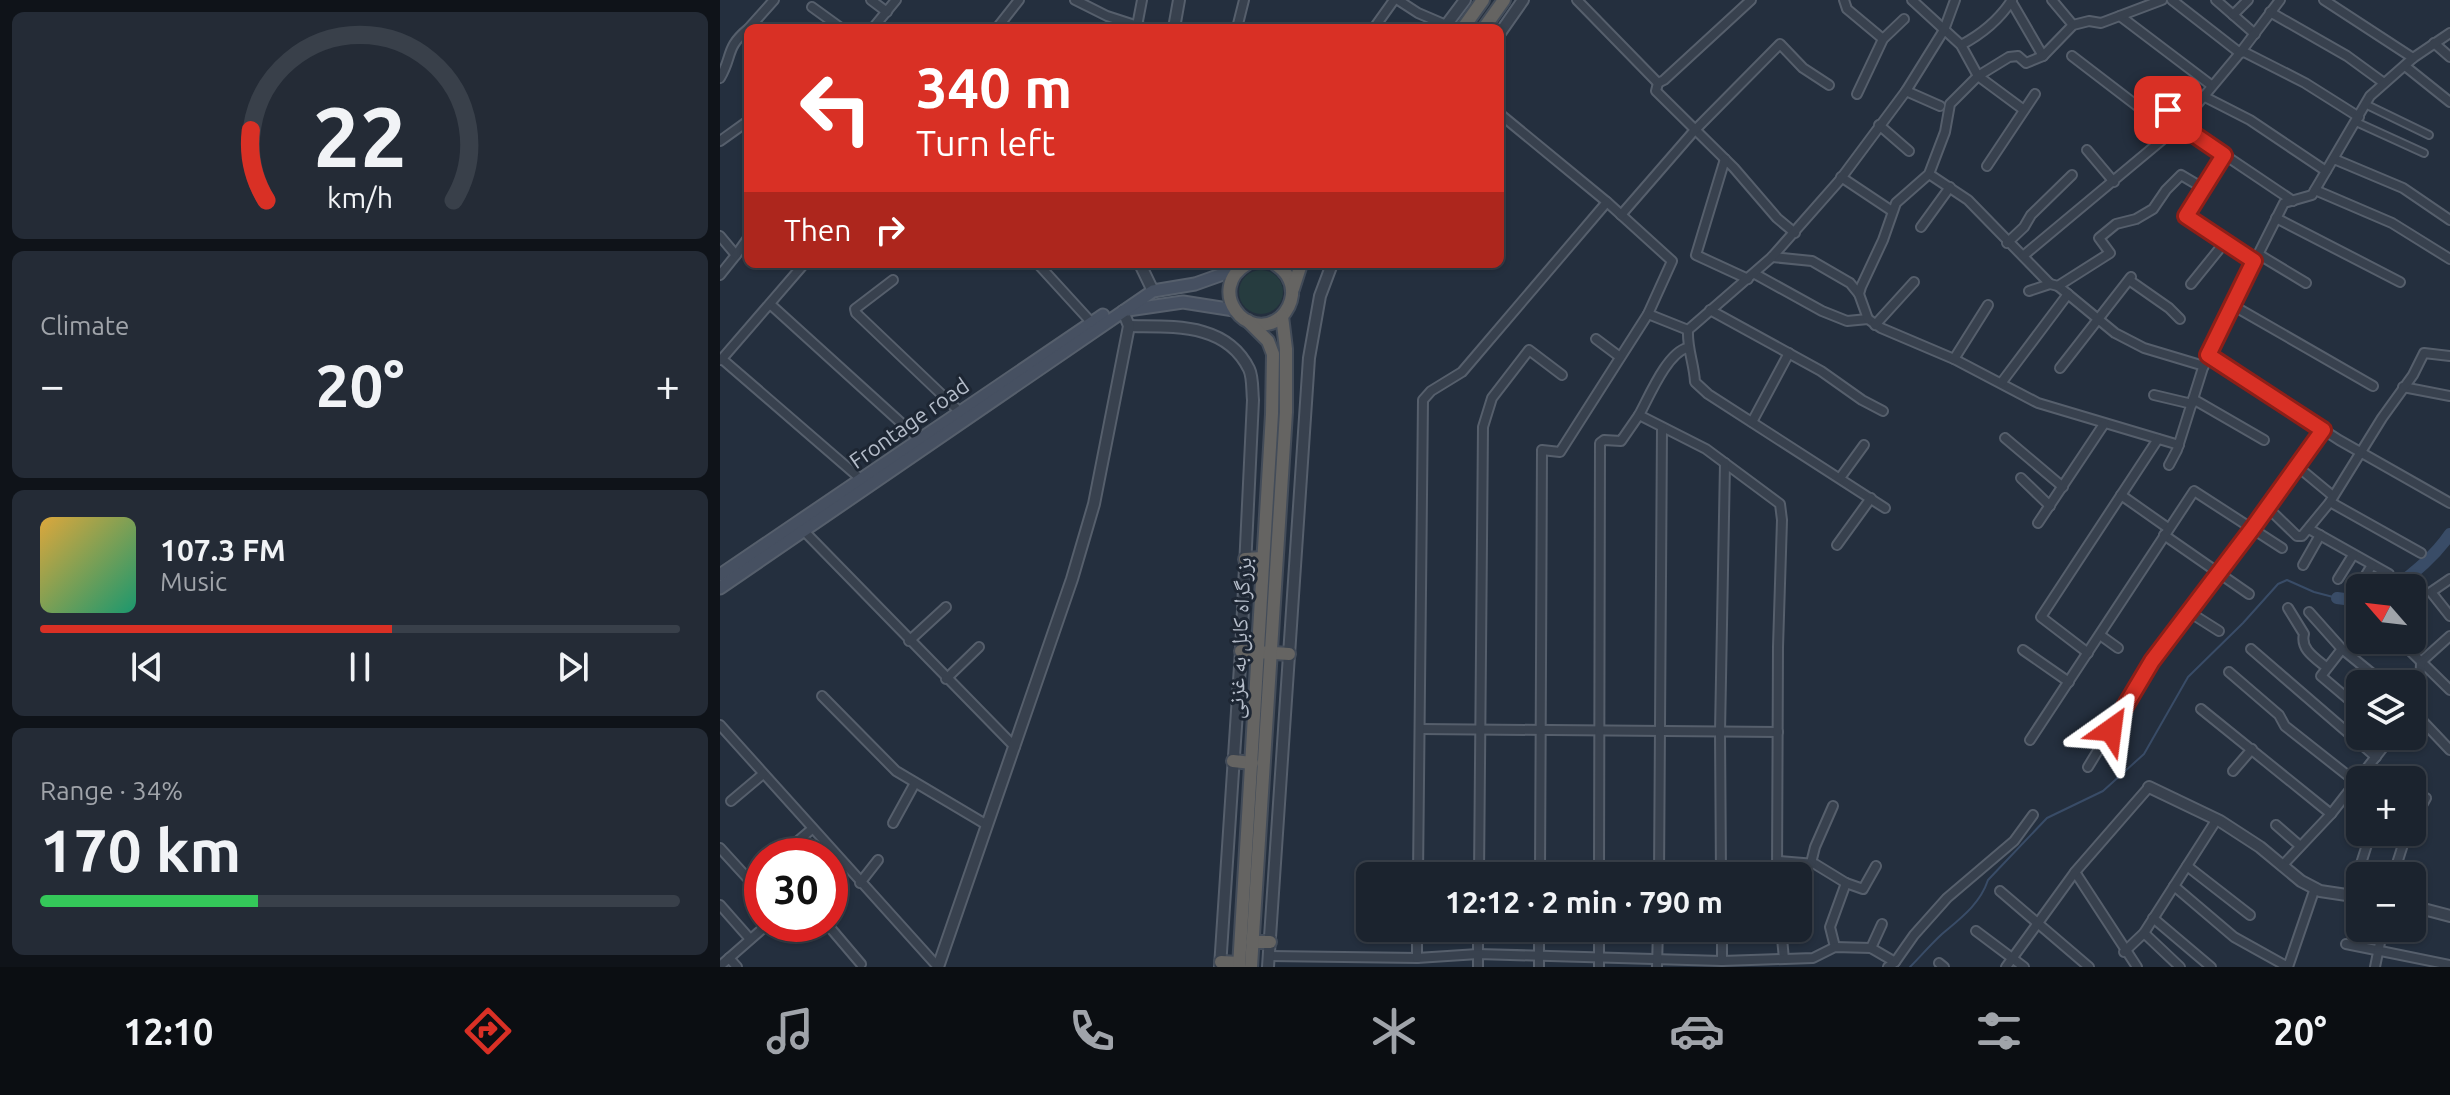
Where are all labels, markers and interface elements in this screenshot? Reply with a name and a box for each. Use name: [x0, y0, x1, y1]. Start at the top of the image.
icon: left: [784, 56, 888, 160]
text: 340 m: [916, 56, 1072, 119]
pin: [2134, 76, 2202, 144]
icon: arrive: [2146, 88, 2190, 132]
text: 22: [313, 89, 407, 183]
text: Turn left: [916, 122, 1055, 163]
text: km/h: [327, 182, 393, 214]
icon: right: [868, 208, 912, 252]
text: Then: [784, 213, 852, 247]
text: Climate: [40, 311, 129, 340]
text: 20°: [316, 351, 404, 418]
text: −: [40, 360, 65, 409]
text: +: [655, 360, 680, 409]
street label: Frontage road: [844, 372, 973, 473]
text: 107.3 FM: [160, 533, 286, 567]
street label: بزرگراه کابل به غزنی: [1222, 557, 1257, 719]
text: Music: [160, 567, 227, 596]
north arrow: [2346, 574, 2426, 654]
map controls: [2346, 574, 2426, 942]
icon: previous: [125, 645, 169, 689]
icon: pause: [338, 645, 382, 689]
icon: next: [551, 645, 595, 689]
button: layers: [2346, 670, 2426, 750]
position arrow: [2069, 688, 2153, 772]
button: +: [2346, 766, 2426, 846]
text: Range · 34%: [40, 776, 183, 805]
text: 170 km: [40, 816, 241, 883]
speed limit sign: 30: [744, 838, 848, 942]
button: −: [2346, 862, 2426, 942]
text: 12:12 · 2 min · 790 m: [1445, 885, 1723, 919]
icon: directions: [460, 1003, 516, 1059]
icon: music: [762, 1003, 818, 1059]
icon: phone: [1064, 1003, 1120, 1059]
icon: climate: [1366, 1003, 1422, 1059]
icon: car: [1669, 1003, 1725, 1059]
icon: filters: [1971, 1003, 2027, 1059]
text: 12:10: [123, 1011, 213, 1052]
text: 20°: [2273, 1011, 2327, 1052]

